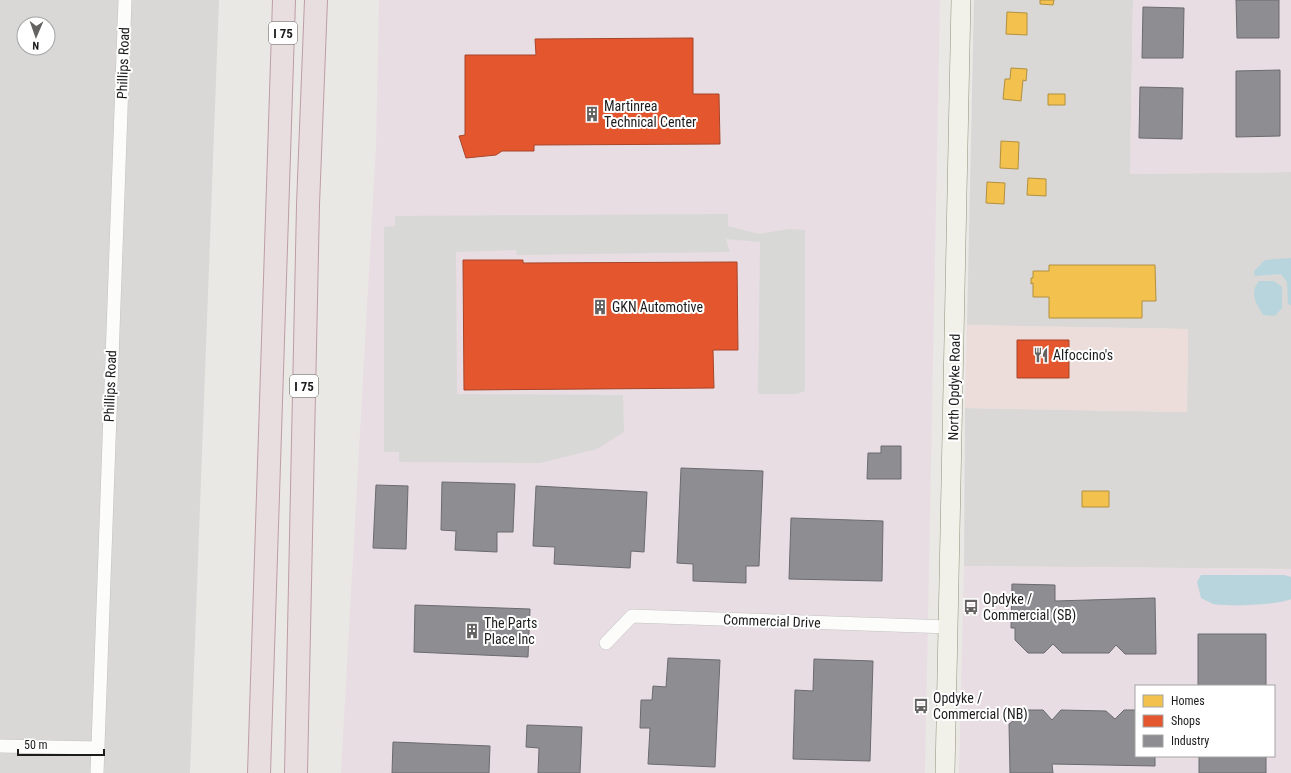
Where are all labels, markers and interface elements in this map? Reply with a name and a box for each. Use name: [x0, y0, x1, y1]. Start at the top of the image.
north arrow: [16, 16, 56, 56]
road number: I 75: [269, 22, 297, 44]
street label: Phillips Road: [114, 27, 132, 99]
text: N: [32, 39, 39, 52]
place label: Martinrea Technical Center: [604, 98, 696, 130]
building icon: Martinrea Technical Center: [583, 105, 601, 123]
building icon: GKN Automotive: [591, 298, 609, 316]
place label: GKN Automotive: [612, 299, 703, 315]
street label: North Opdyke Road: [945, 334, 963, 440]
restaurant icon: Alfoccino's: [1032, 346, 1050, 364]
place label: Alfoccino's: [1053, 347, 1113, 363]
street label: Phillips Road: [101, 350, 119, 422]
road number: I 75: [290, 375, 318, 397]
place label: Opdyke / Commercial (SB): [983, 591, 1076, 624]
bus stop icon: Opdyke / Commercial (SB): [962, 598, 980, 616]
street label: Commercial Drive: [723, 611, 821, 631]
place label: The Parts Place Inc: [484, 615, 537, 647]
building icon: The Parts Place Inc: [463, 622, 481, 640]
legend: [1135, 685, 1275, 757]
place label: Opdyke / Commercial (NB): [933, 690, 1028, 723]
text: Homes: [1171, 694, 1205, 708]
bus stop icon: Opdyke / Commercial (NB): [912, 697, 930, 715]
text: Shops: [1171, 714, 1200, 728]
scale bar: [18, 731, 104, 757]
text: Industry: [1171, 734, 1209, 748]
text: 50 m: [24, 738, 48, 752]

